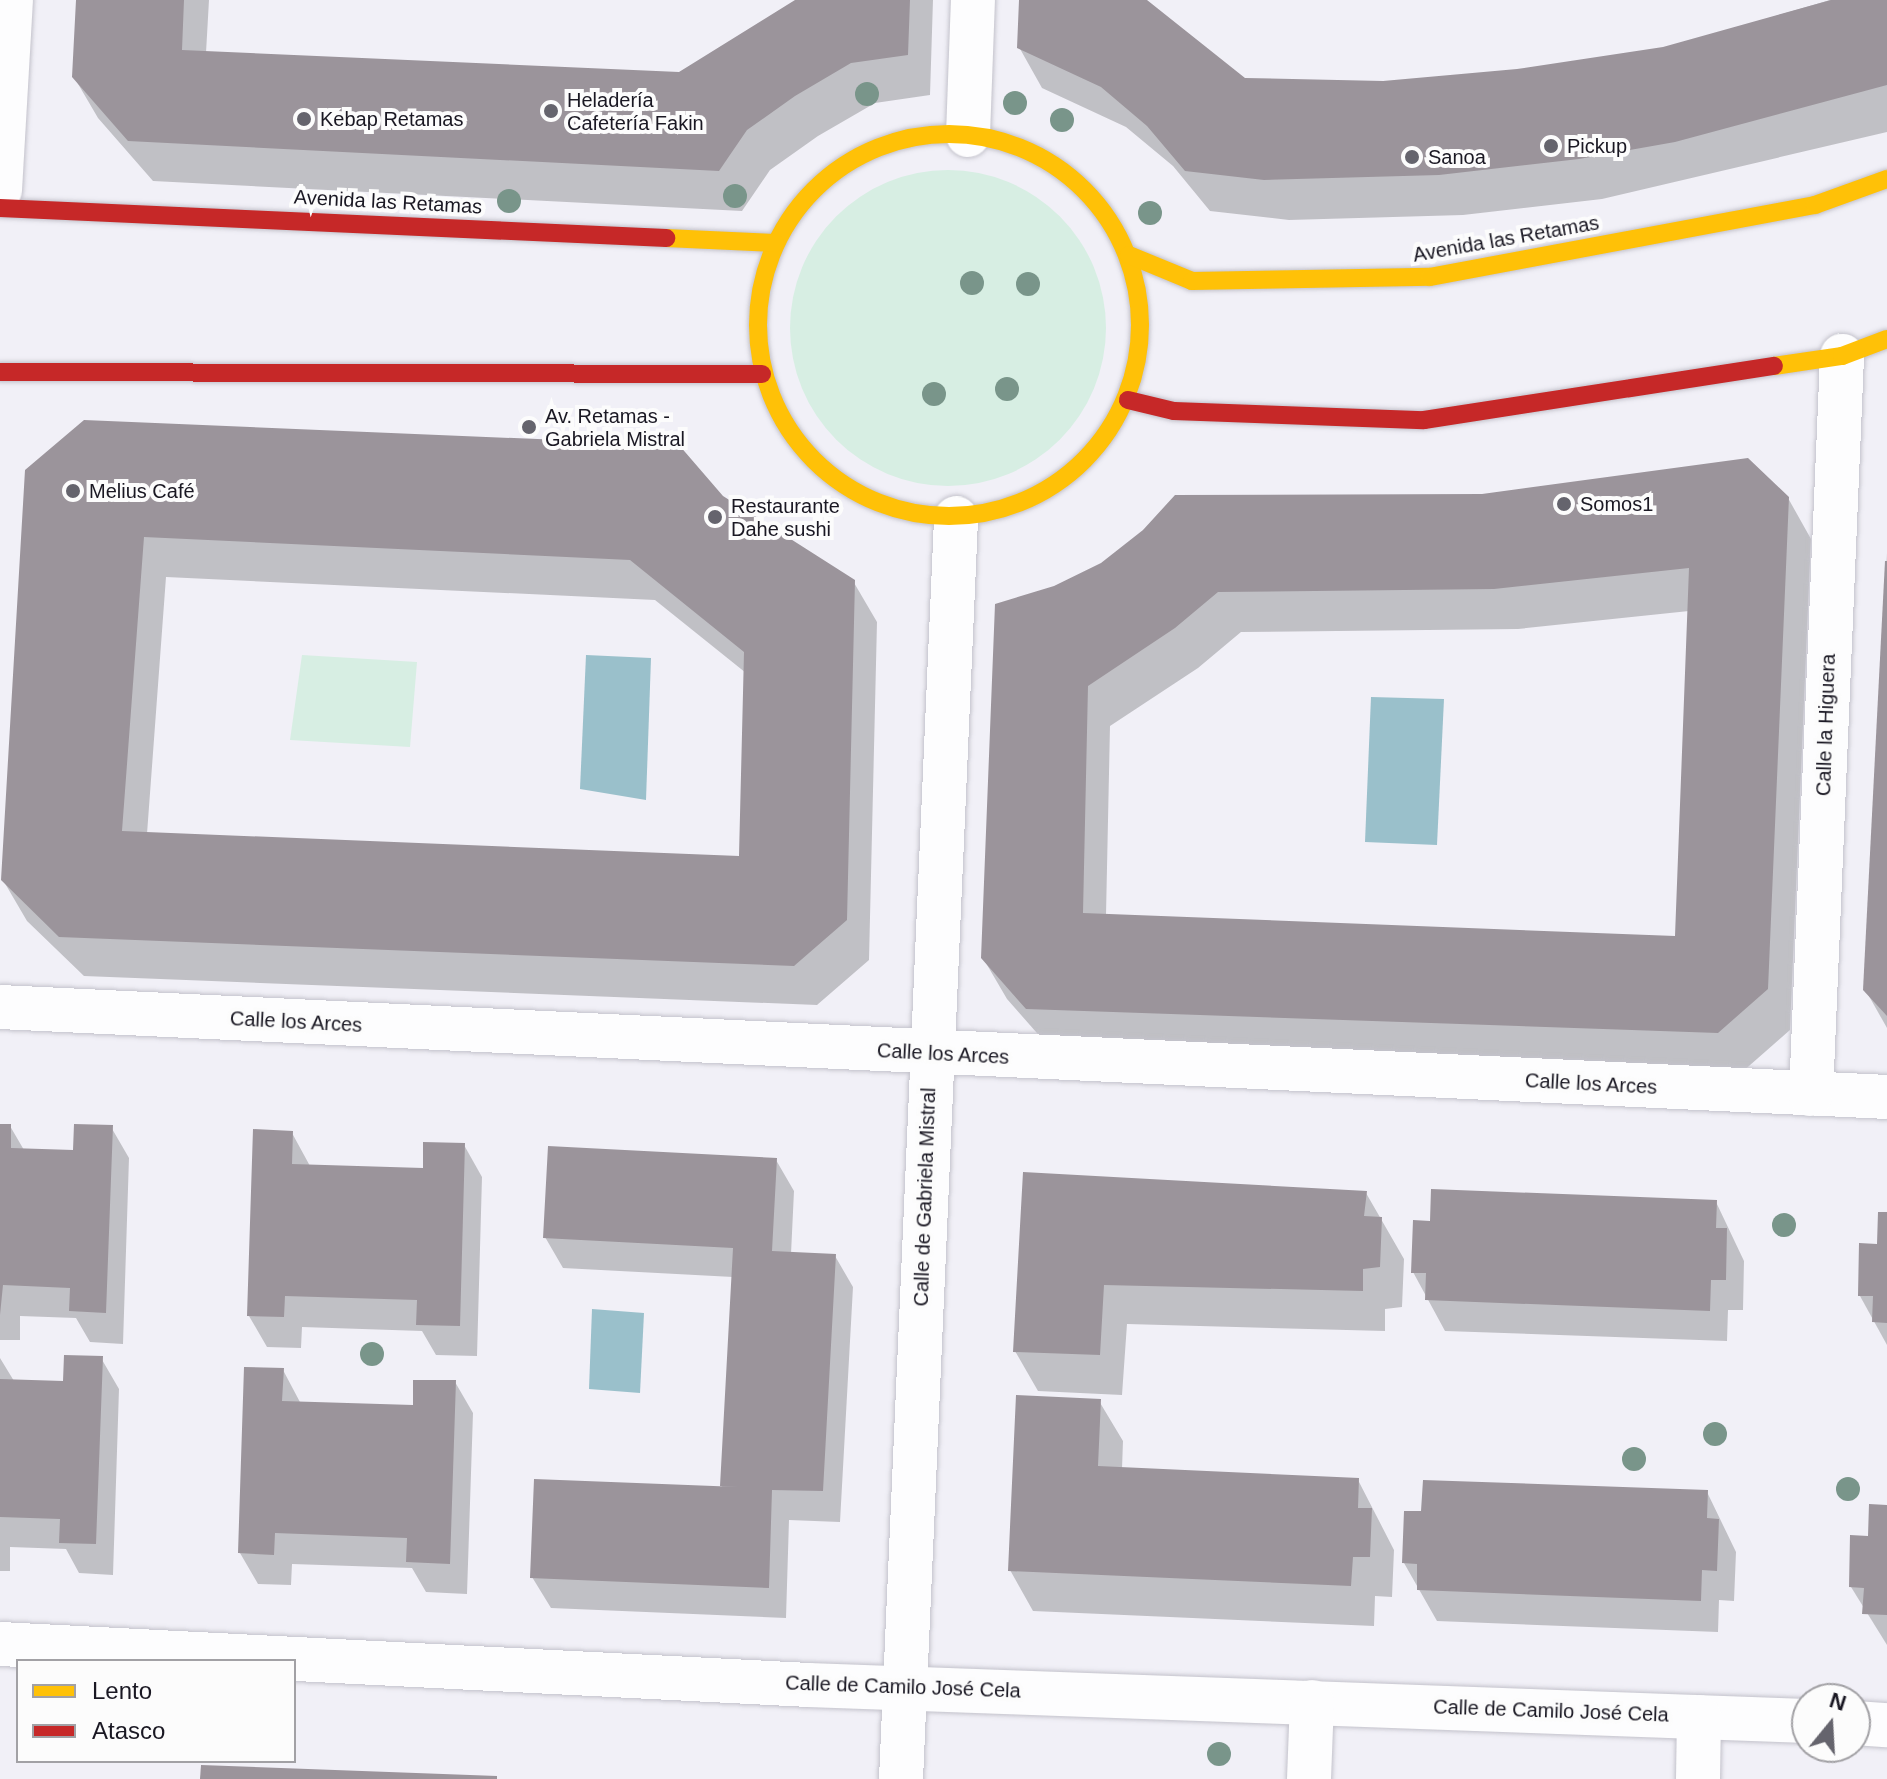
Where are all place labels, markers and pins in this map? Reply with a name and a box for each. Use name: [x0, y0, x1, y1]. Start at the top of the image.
place label: Heladería Cafetería Fakin: [567, 88, 704, 135]
marker: Heladería Cafetería Fakin: [542, 102, 560, 120]
place label: Kebap Retamas: [320, 107, 463, 131]
marker: Kebap Retamas: [295, 110, 313, 128]
place label: Pickup: [1567, 134, 1627, 158]
marker: Pickup: [1542, 137, 1560, 155]
place label: Sanoa: [1428, 145, 1486, 169]
marker: Sanoa: [1403, 148, 1421, 166]
place label: Av. Retamas - Gabriela Mistral: [545, 404, 685, 451]
marker: Av. Retamas - Gabriela Mistral: [520, 418, 538, 436]
place label: Melius Café: [89, 479, 195, 503]
marker: Melius Café: [64, 482, 82, 500]
place label: Somos1: [1580, 492, 1653, 516]
place label: Restaurante Dahe sushi: [731, 494, 840, 541]
marker: Somos1: [1555, 495, 1573, 513]
marker: Restaurante Dahe sushi: [706, 508, 724, 526]

